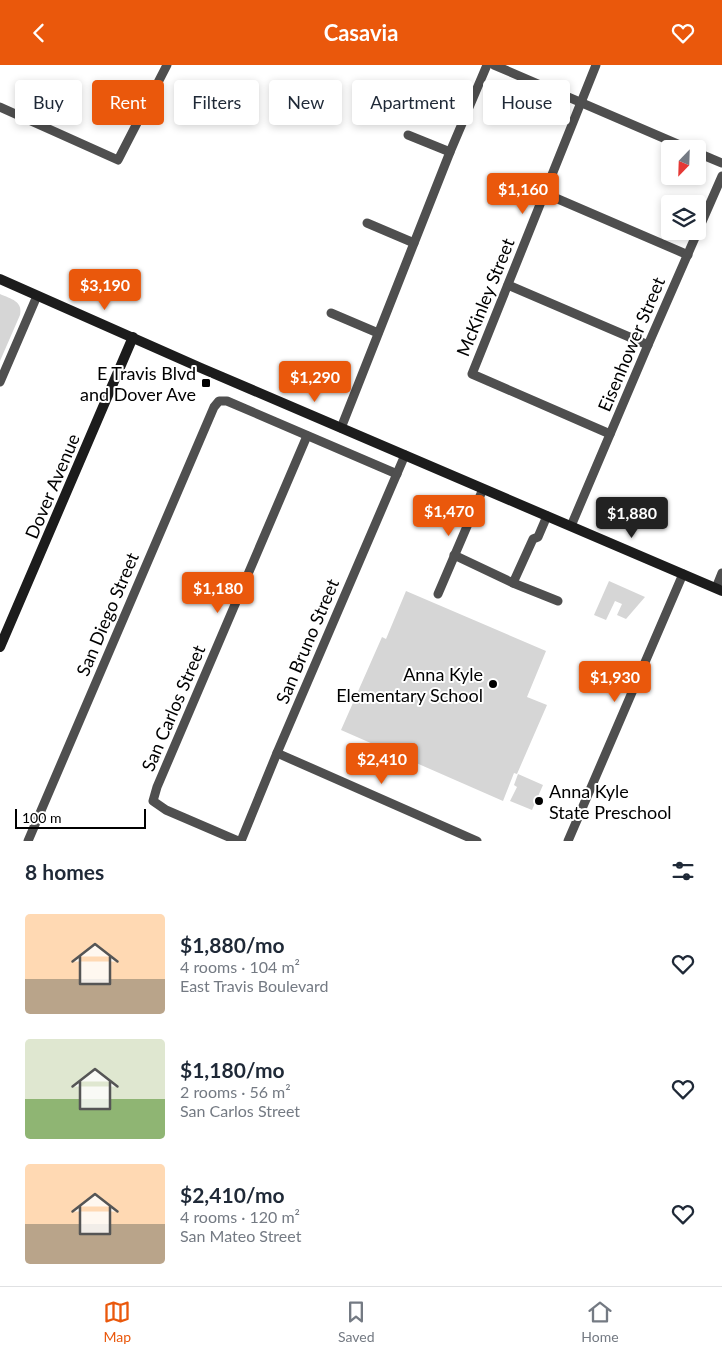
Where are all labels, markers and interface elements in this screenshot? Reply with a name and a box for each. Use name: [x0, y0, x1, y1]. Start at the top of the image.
icon: back: [25, 19, 53, 47]
text: Casavia: [324, 19, 398, 46]
icon: heart: [669, 19, 697, 47]
chip: Buy: [15, 80, 82, 125]
chip: Rent: [92, 80, 164, 125]
chip: Filters: [174, 80, 259, 125]
chip: New: [269, 80, 342, 125]
chip: Apartment: [352, 80, 473, 125]
chip: House: [483, 80, 570, 125]
north arrow: [661, 140, 706, 185]
map controls: [661, 140, 706, 240]
pin: $1,160: [482, 173, 564, 215]
text: $1,160: [498, 179, 548, 198]
button: layers: [661, 195, 706, 240]
street label: McKinley Street: [451, 234, 519, 359]
pin: $3,190: [64, 269, 146, 311]
street label: Eisenhower Street: [593, 273, 669, 414]
text: $3,190: [80, 275, 130, 294]
pin: $1,290: [274, 361, 356, 403]
place label: E Travis Blvd and Dover Ave: [80, 362, 196, 405]
text: $1,290: [290, 367, 340, 386]
marker: E Travis Blvd and Dover Ave: [200, 377, 212, 389]
street label: Dover Avenue: [20, 430, 84, 542]
pin: $1,470: [408, 495, 490, 537]
pin: $1,880: [591, 497, 673, 539]
text: $1,470: [424, 501, 474, 520]
text: $1,880: [607, 503, 657, 522]
street label: San Diego Street: [71, 548, 143, 679]
pin: $1,180: [177, 571, 259, 614]
street label: San Bruno Street: [271, 575, 343, 707]
text: $1,180: [193, 578, 243, 597]
street label: San Carlos Street: [136, 641, 210, 774]
pin: $1,930: [574, 661, 656, 703]
place label: Anna Kyle Elementary School: [336, 663, 483, 706]
text: $1,930: [590, 667, 640, 686]
marker: Anna Kyle Elementary School: [487, 678, 499, 690]
pin: $2,410: [341, 743, 423, 785]
text: $2,410: [357, 749, 407, 768]
place label: Anna Kyle State Preschool: [549, 780, 672, 823]
marker: Anna Kyle State Preschool: [533, 795, 545, 807]
scale bar: [15, 806, 146, 829]
text: 100 m: [22, 809, 61, 826]
icon: filters: [669, 857, 697, 885]
text: 8 homes: [25, 859, 104, 884]
text: $1,880/mo: [180, 932, 285, 957]
icon: home: [65, 934, 125, 994]
icon: heart: [669, 950, 697, 978]
text: 4 rooms · 104 m²: [180, 957, 300, 976]
text: East Travis Boulevard: [180, 976, 328, 995]
text: $1,180/mo: [180, 1057, 285, 1082]
icon: home: [65, 1059, 125, 1119]
icon: heart: [669, 1075, 697, 1103]
text: 2 rooms · 56 m²: [180, 1082, 291, 1101]
text: San Carlos Street: [180, 1101, 300, 1120]
text: $2,410/mo: [180, 1182, 285, 1207]
icon: home: [65, 1184, 125, 1244]
icon: heart: [669, 1200, 697, 1228]
text: 4 rooms · 120 m²: [180, 1207, 300, 1226]
text: San Mateo Street: [180, 1226, 301, 1245]
tab: Map: [103, 1298, 131, 1345]
tab: Saved: [338, 1298, 375, 1345]
tab: Home: [581, 1298, 619, 1345]

